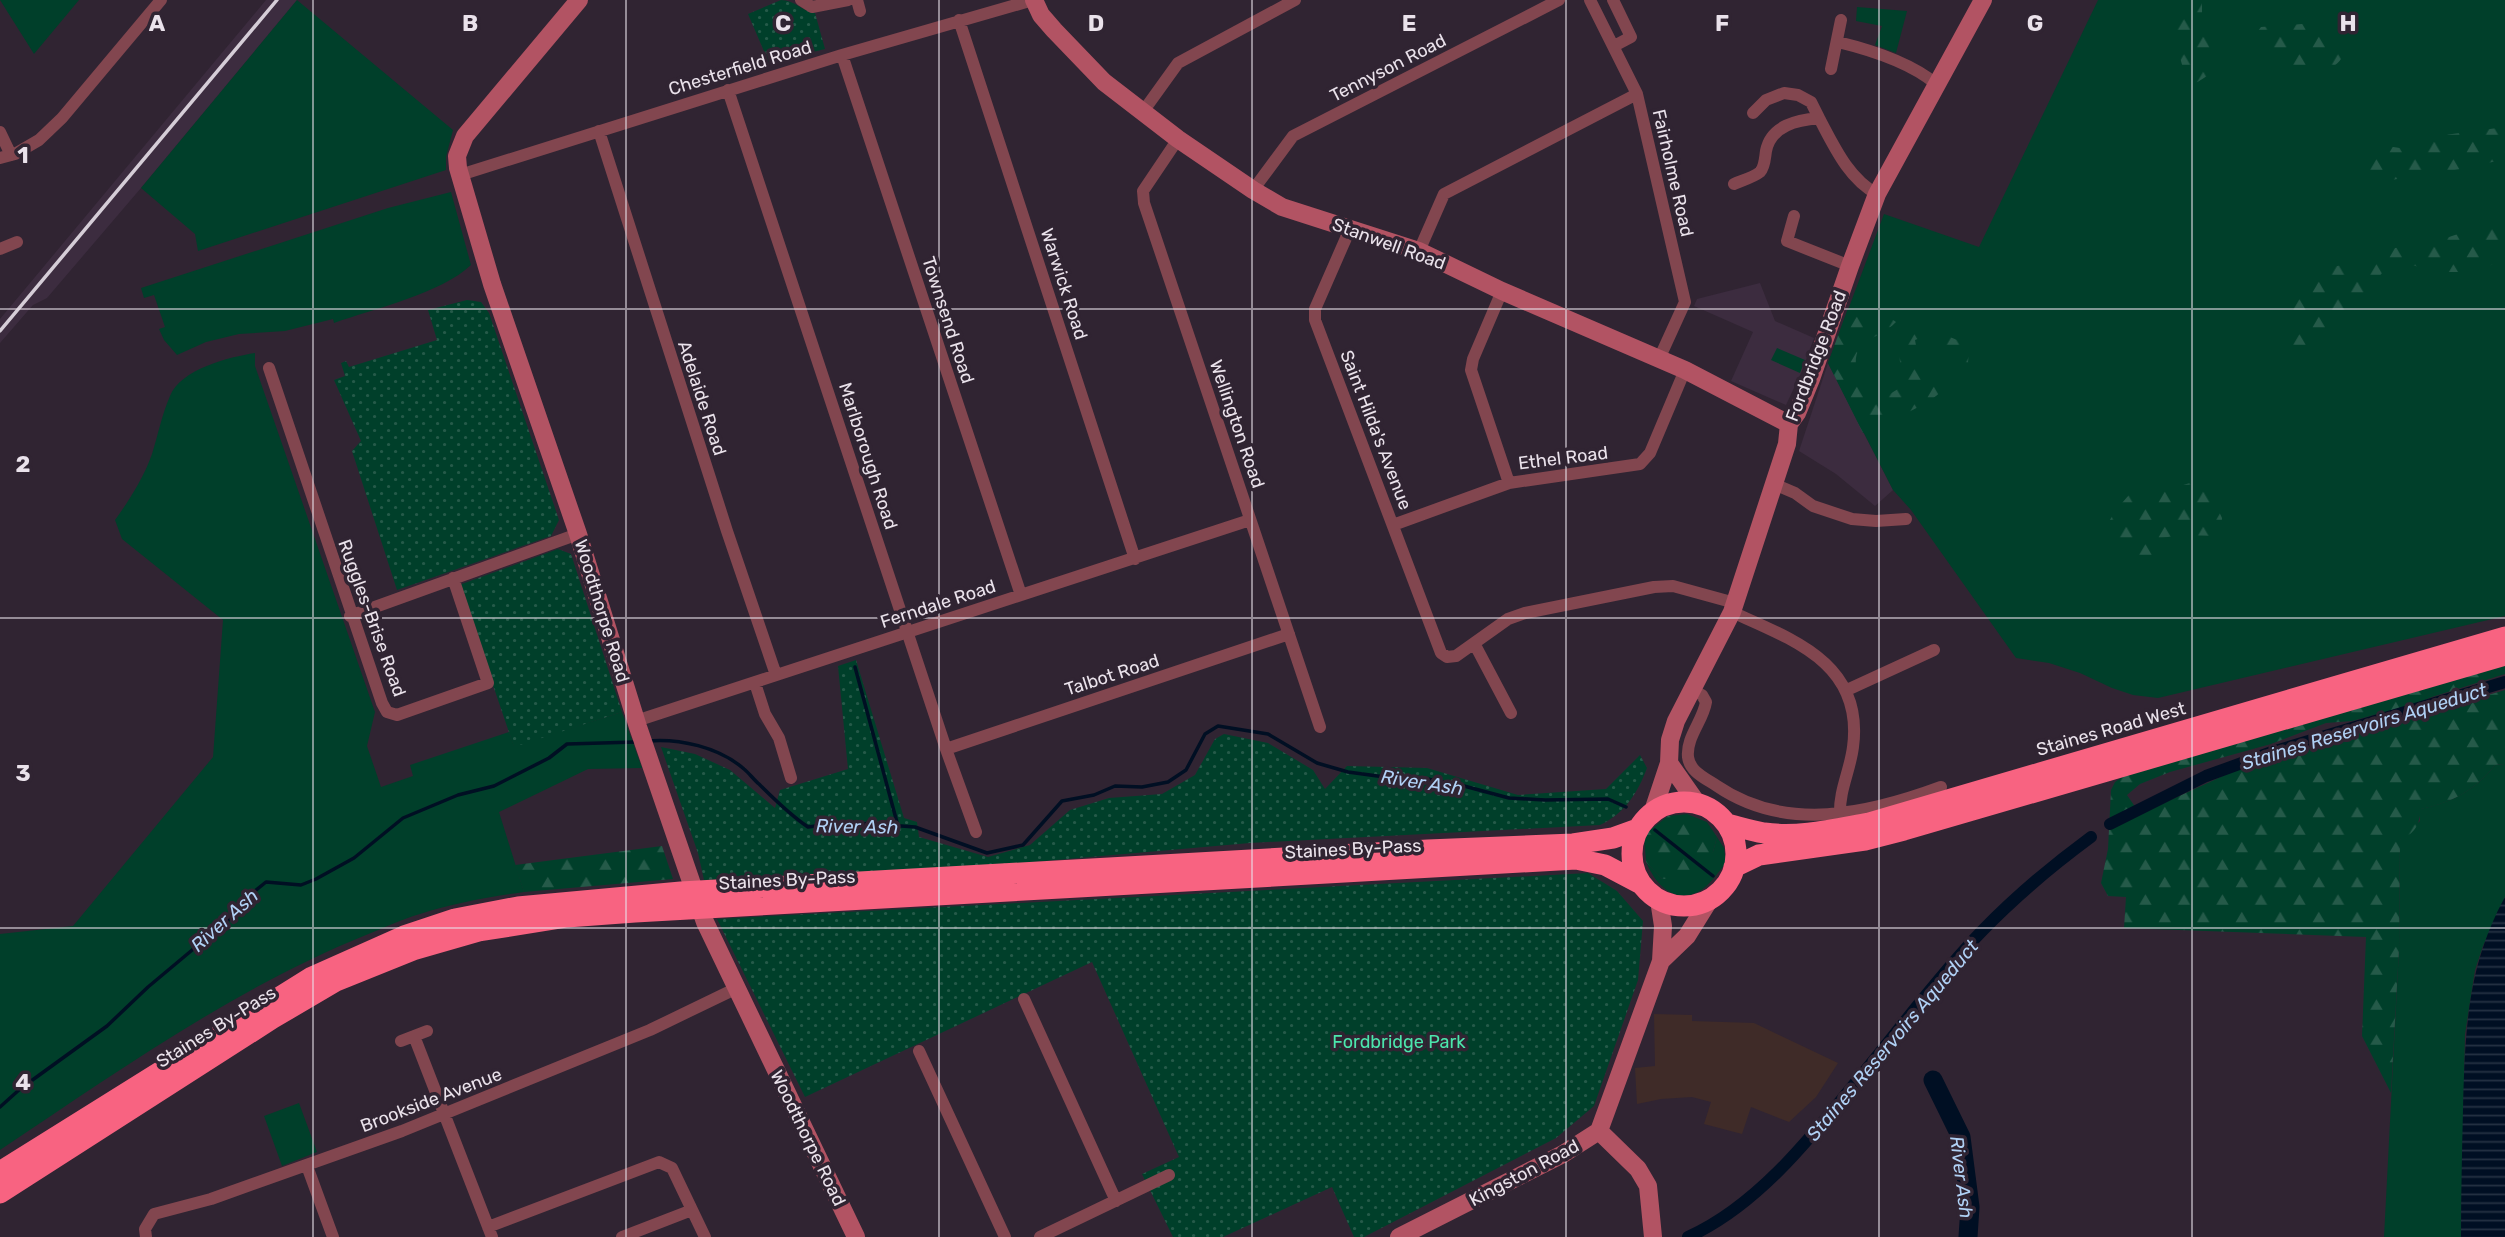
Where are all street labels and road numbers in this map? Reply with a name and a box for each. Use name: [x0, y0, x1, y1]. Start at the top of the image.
street label: Tennyson Road: [1326, 29, 1450, 107]
street label: Chesterfield Road: [666, 36, 814, 100]
street label: Fairholme Road: [1648, 107, 1698, 239]
street label: Stanwell Road: [1329, 213, 1449, 275]
street label: Warwick Road: [1036, 226, 1092, 342]
street label: Townsend Road: [917, 254, 979, 386]
street label: Fordbridge Road: [1781, 287, 1851, 425]
street label: Adelaide Road: [673, 338, 731, 458]
street label: Saint Hilda's Avenue: [1335, 347, 1417, 513]
street label: Wellington Road: [1205, 357, 1269, 491]
street label: Marlborough Road: [834, 380, 902, 532]
street label: Ethel Road: [1517, 442, 1609, 474]
street label: Ruggles-Brise Road: [333, 536, 411, 700]
street label: Woodthorpe Road: [570, 537, 634, 685]
street label: Ferndale Road: [877, 575, 999, 633]
street label: Talbot Road: [1062, 649, 1162, 701]
street label: Staines Road West: [2034, 697, 2188, 761]
street label: Staines By-Pass: [1284, 834, 1422, 864]
street label: Staines By-Pass: [718, 865, 856, 895]
street label: Staines By-Pass: [152, 981, 280, 1073]
street label: Brookside Avenue: [357, 1063, 505, 1137]
street label: Woodthorpe Road: [766, 1066, 850, 1210]
street label: Kingston Road: [1465, 1135, 1583, 1211]

